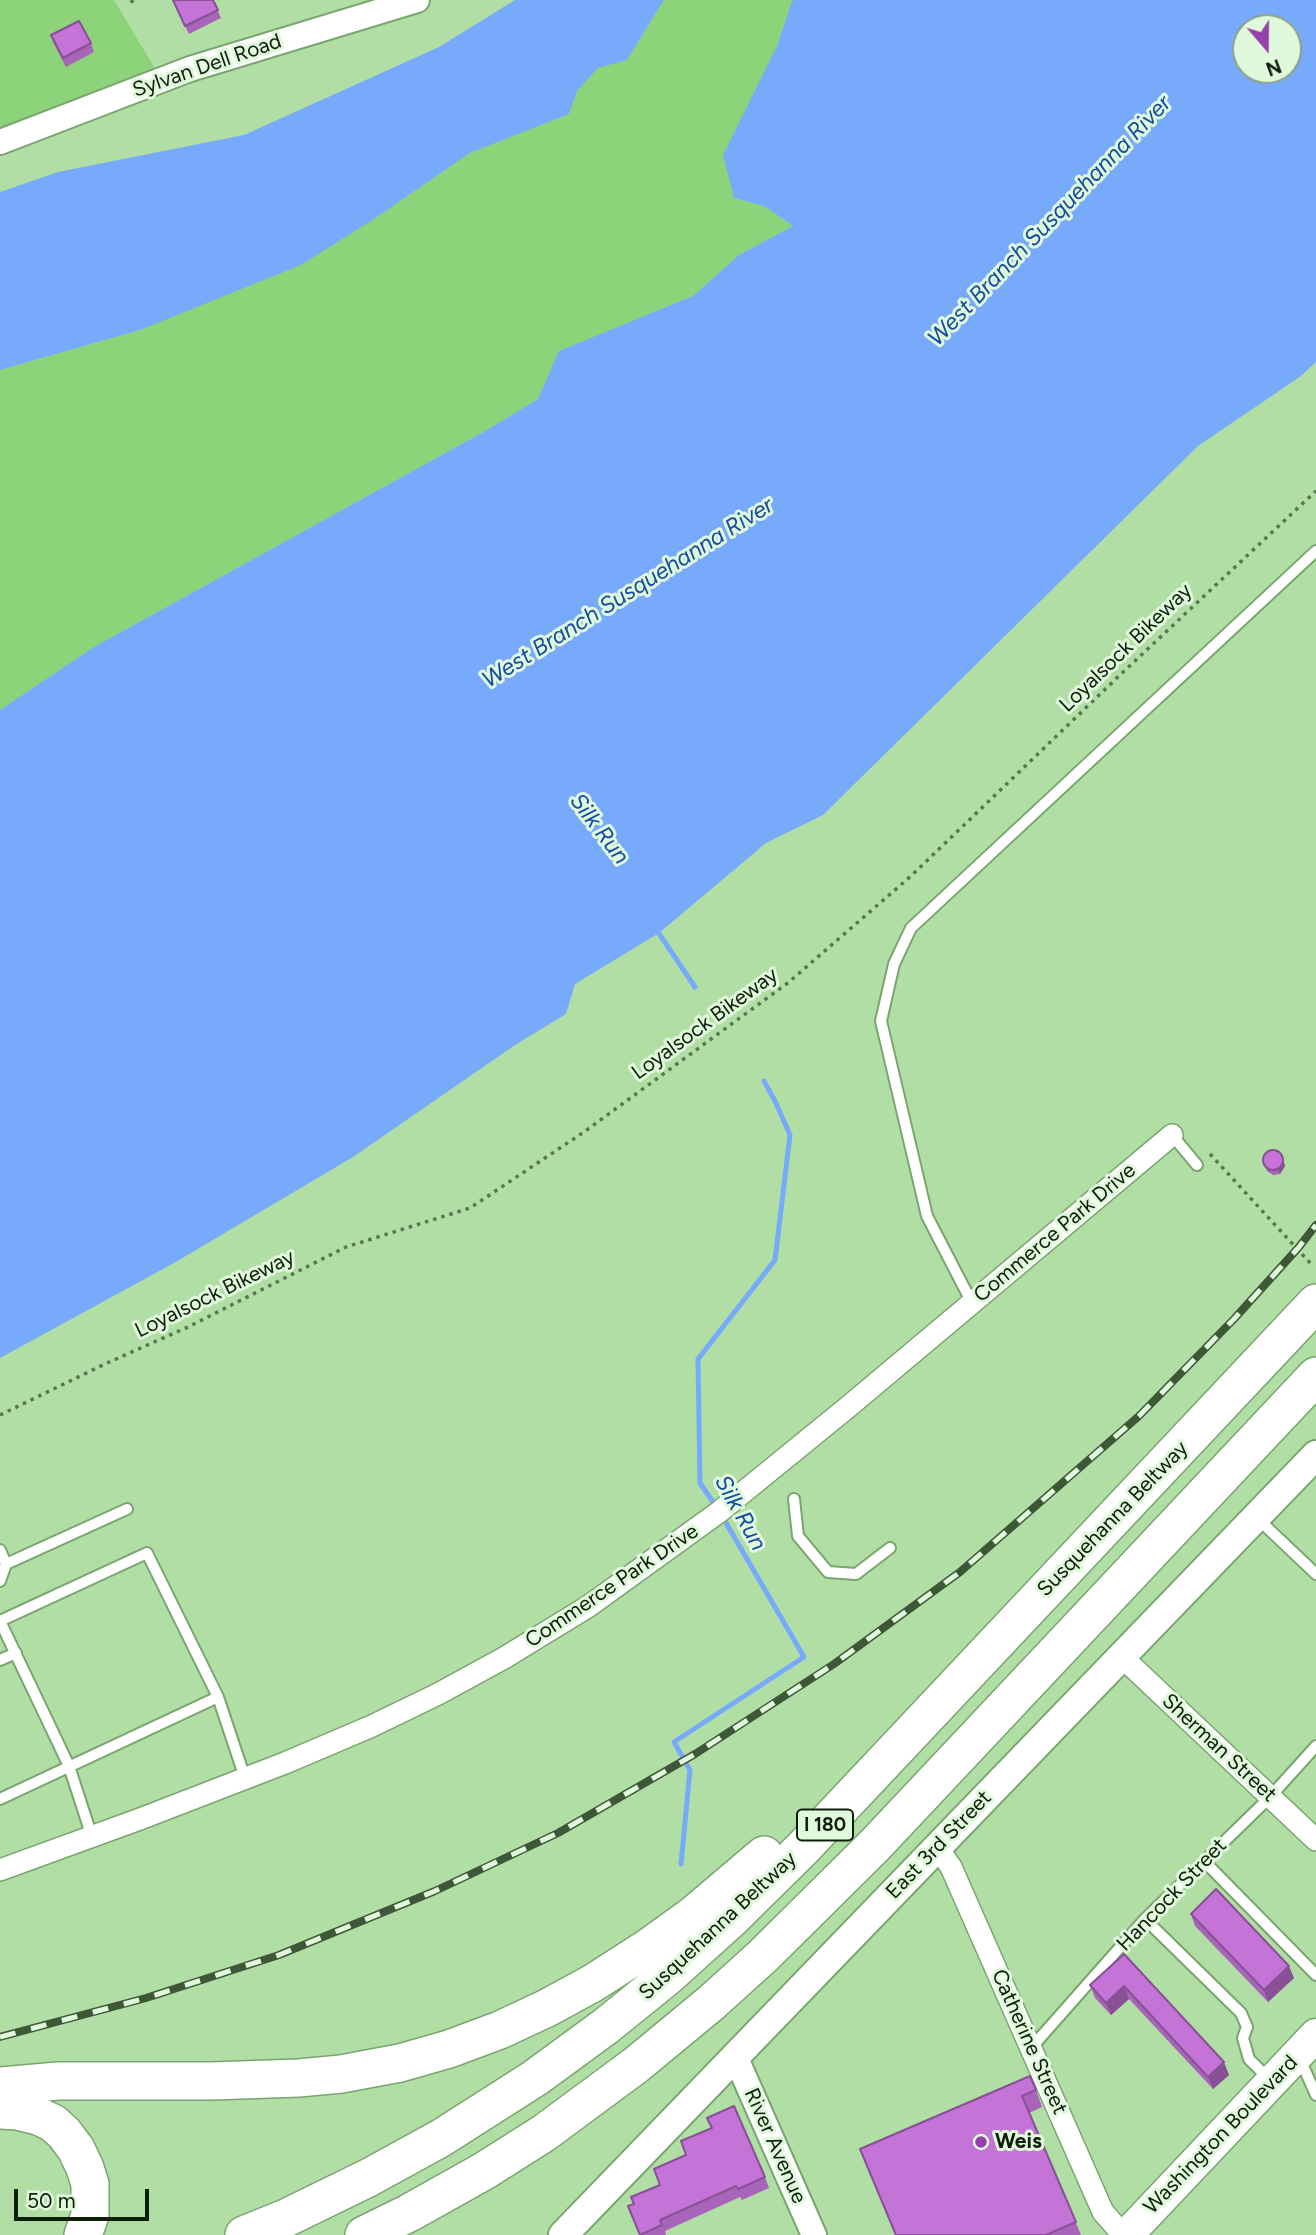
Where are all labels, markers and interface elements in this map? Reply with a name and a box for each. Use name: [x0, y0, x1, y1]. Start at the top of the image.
north arrow: [1232, 14, 1302, 84]
street label: Sylvan Dell Road: [129, 29, 285, 103]
text: N: [1263, 54, 1285, 81]
water label: West Branch Susquehanna River: [923, 90, 1177, 352]
water label: West Branch Susquehanna River: [477, 492, 779, 694]
street label: Loyalsock Bikeway: [1055, 578, 1197, 718]
water label: Silk Run: [563, 788, 635, 870]
street label: Loyalsock Bikeway: [627, 963, 783, 1085]
street label: Commerce Park Drive: [969, 1158, 1141, 1308]
street label: Loyalsock Bikeway: [131, 1244, 299, 1344]
street label: Susquehanna Beltway: [1032, 1436, 1194, 1602]
water label: Silk Run: [708, 1471, 772, 1555]
street label: Commerce Park Drive: [521, 1519, 703, 1653]
street label: Sherman Street: [1156, 1689, 1282, 1807]
street label: East 3rd Street: [881, 1786, 997, 1904]
road number: I 180: [797, 1810, 853, 1840]
street label: Hancock Street: [1112, 1833, 1232, 1957]
street label: Susquehanna Beltway: [634, 1846, 802, 2006]
street label: Catherine Street: [986, 1966, 1072, 2118]
street label: Washington Boulevard: [1139, 2050, 1303, 2220]
street label: River Avenue: [738, 2084, 812, 2208]
place label: Weis: [995, 2129, 1042, 2155]
marker: Weis: [973, 2134, 989, 2150]
scale bar: [18, 2176, 152, 2220]
text: 50 m: [27, 2188, 76, 2213]

